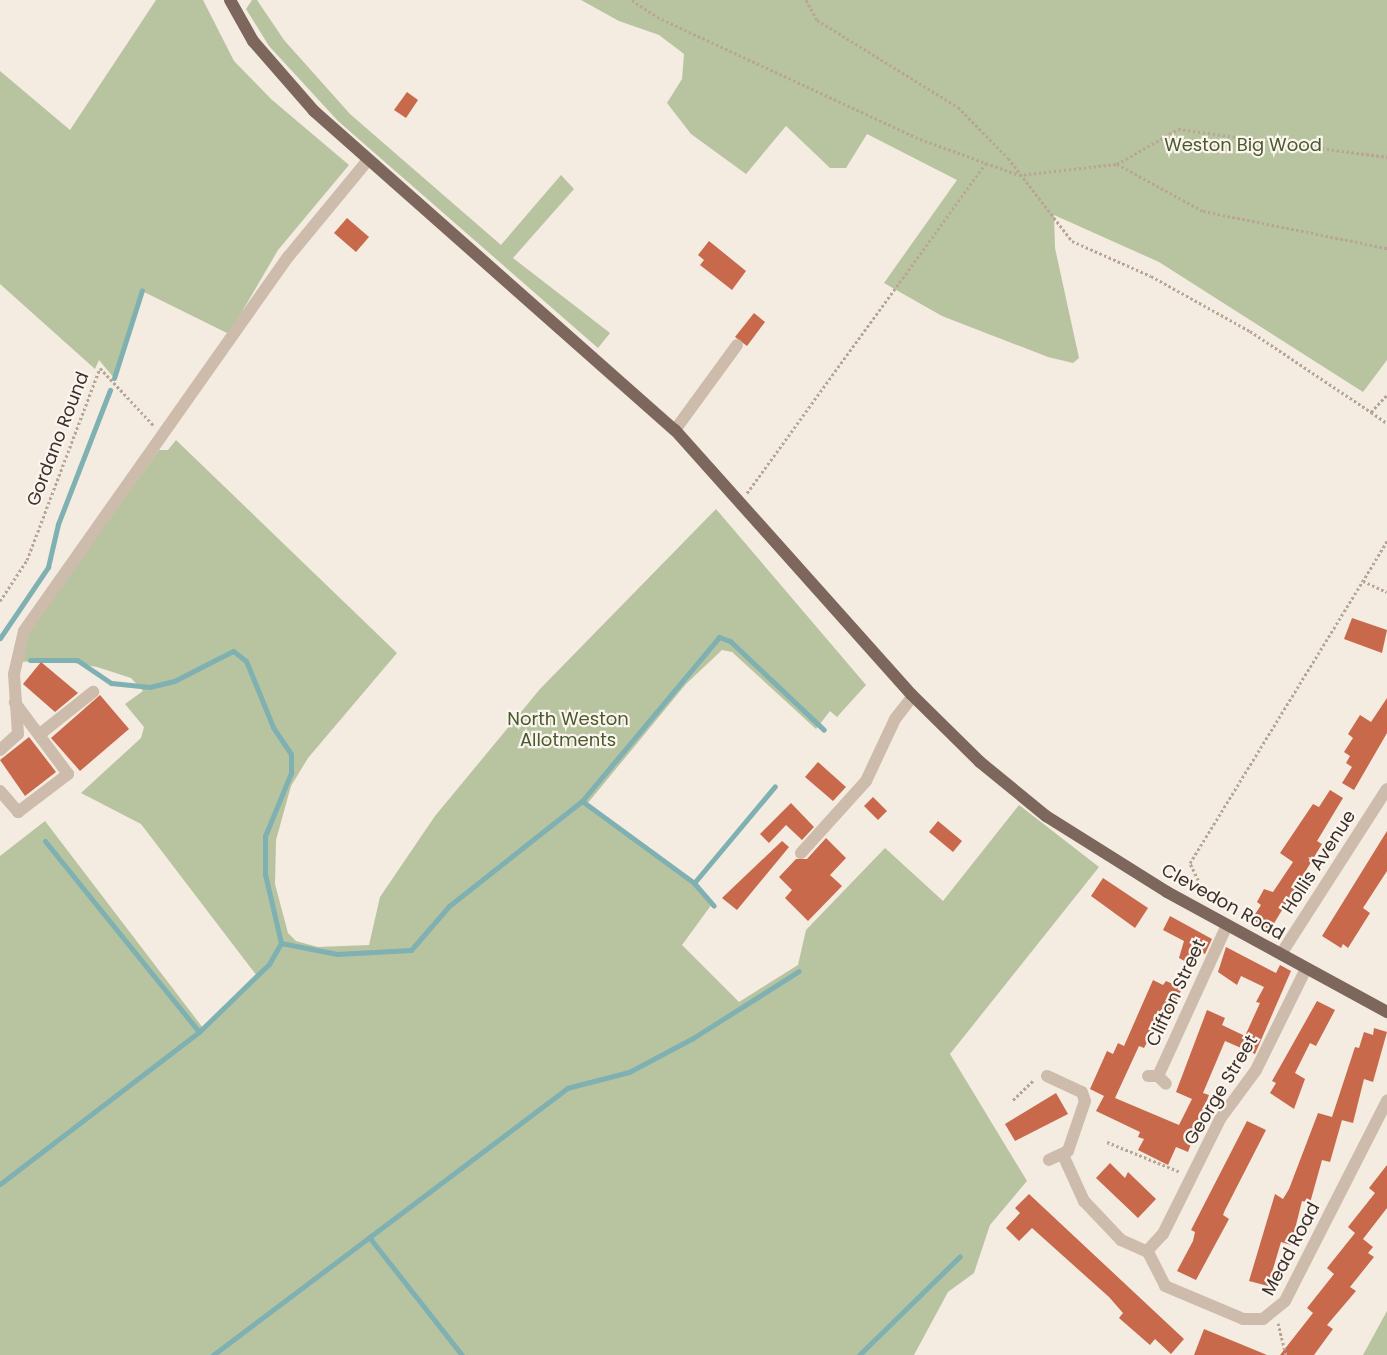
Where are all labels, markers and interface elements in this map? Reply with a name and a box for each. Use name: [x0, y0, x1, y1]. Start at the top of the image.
park label: Weston Big Wood: [1164, 134, 1322, 156]
street label: Gordano Round: [22, 369, 94, 509]
park label: North Weston Allotments: [507, 709, 629, 752]
street label: Hollis Avenue: [1278, 806, 1360, 918]
street label: Clevedon Road: [1158, 859, 1288, 945]
street label: Clifton Street: [1142, 936, 1210, 1050]
street label: George Street: [1180, 1031, 1262, 1149]
street label: Mead Road: [1257, 1199, 1325, 1299]

